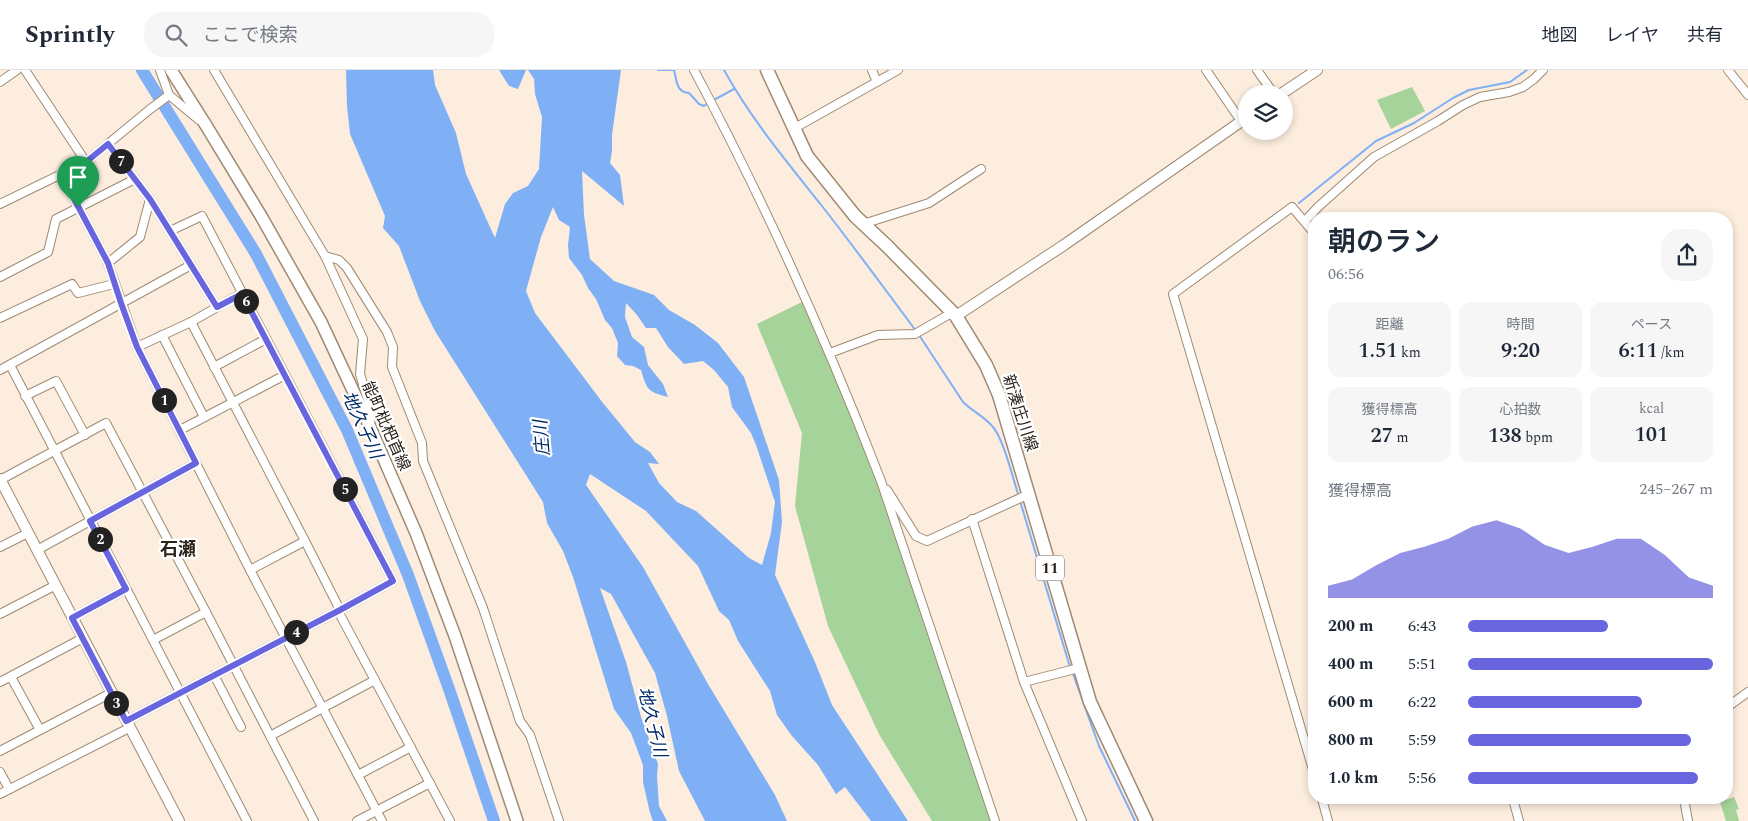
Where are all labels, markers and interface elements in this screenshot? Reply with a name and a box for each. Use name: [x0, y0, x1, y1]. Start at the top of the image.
search box: [144, 12, 494, 57]
text: Sprintly: [25, 17, 114, 53]
icon: search: [162, 21, 190, 49]
text: ここで検索: [202, 21, 297, 50]
text: 地図: [1542, 22, 1578, 49]
text: レイヤ: [1606, 22, 1659, 49]
text: 共有: [1687, 22, 1723, 49]
map controls: [1238, 85, 1293, 140]
button: layers: [1238, 85, 1293, 140]
pin: 7: [108, 148, 134, 174]
text: 7: [118, 151, 125, 172]
pin: [57, 156, 99, 207]
icon: arrive: [64, 163, 92, 191]
text: 朝のラン: [1328, 221, 1440, 264]
button: share: [1661, 229, 1713, 281]
text: 06:56: [1328, 262, 1364, 286]
pin: 6: [234, 288, 258, 314]
text: 6: [243, 291, 250, 312]
text: 距離: [1376, 314, 1404, 335]
text: 時間: [1507, 314, 1535, 335]
text: ペース: [1631, 314, 1672, 335]
text: 1.51: [1358, 335, 1397, 367]
text: 9:20: [1501, 335, 1540, 367]
text: 6:11: [1618, 335, 1658, 367]
text: km: [1397, 342, 1421, 363]
text: /km: [1658, 342, 1685, 363]
street label: 新湊庄川線: [996, 371, 1044, 455]
street label: 能町枇杷首線: [356, 377, 416, 475]
water label: 地久子川: [335, 387, 390, 465]
pin: 1: [152, 388, 176, 412]
text: 1: [161, 390, 168, 411]
text: kcal: [1639, 398, 1664, 419]
text: 獲得標高: [1362, 399, 1418, 420]
text: 心拍数: [1500, 399, 1542, 420]
water label: 庄川: [527, 417, 557, 457]
text: 101: [1635, 419, 1668, 451]
text: 27: [1370, 420, 1393, 452]
text: 138: [1488, 420, 1522, 452]
text: m: [1393, 427, 1409, 448]
text: bpm: [1522, 427, 1553, 448]
pin: 5: [332, 476, 358, 502]
text: 245–267 m: [1639, 477, 1713, 501]
text: 5: [342, 479, 349, 500]
text: 獲得標高: [1328, 479, 1392, 503]
pin: 2: [88, 526, 112, 552]
text: 2: [97, 529, 104, 550]
district label: 石瀬: [160, 536, 196, 563]
road number: 11: [1036, 556, 1064, 580]
text: 200 m: [1328, 614, 1373, 638]
text: 6:43: [1408, 614, 1436, 638]
pin: 4: [284, 620, 308, 644]
text: 4: [293, 622, 300, 643]
text: 400 m: [1328, 652, 1373, 676]
text: 5:51: [1408, 652, 1436, 676]
water label: 地久子川: [630, 684, 674, 762]
pin: 3: [104, 690, 128, 716]
text: 600 m: [1328, 690, 1373, 714]
text: 6:22: [1408, 690, 1436, 714]
text: 3: [113, 693, 120, 714]
text: 800 m: [1328, 728, 1373, 752]
text: 5:59: [1408, 728, 1436, 752]
text: 1.0 km: [1328, 766, 1378, 790]
text: 5:56: [1408, 766, 1436, 790]

